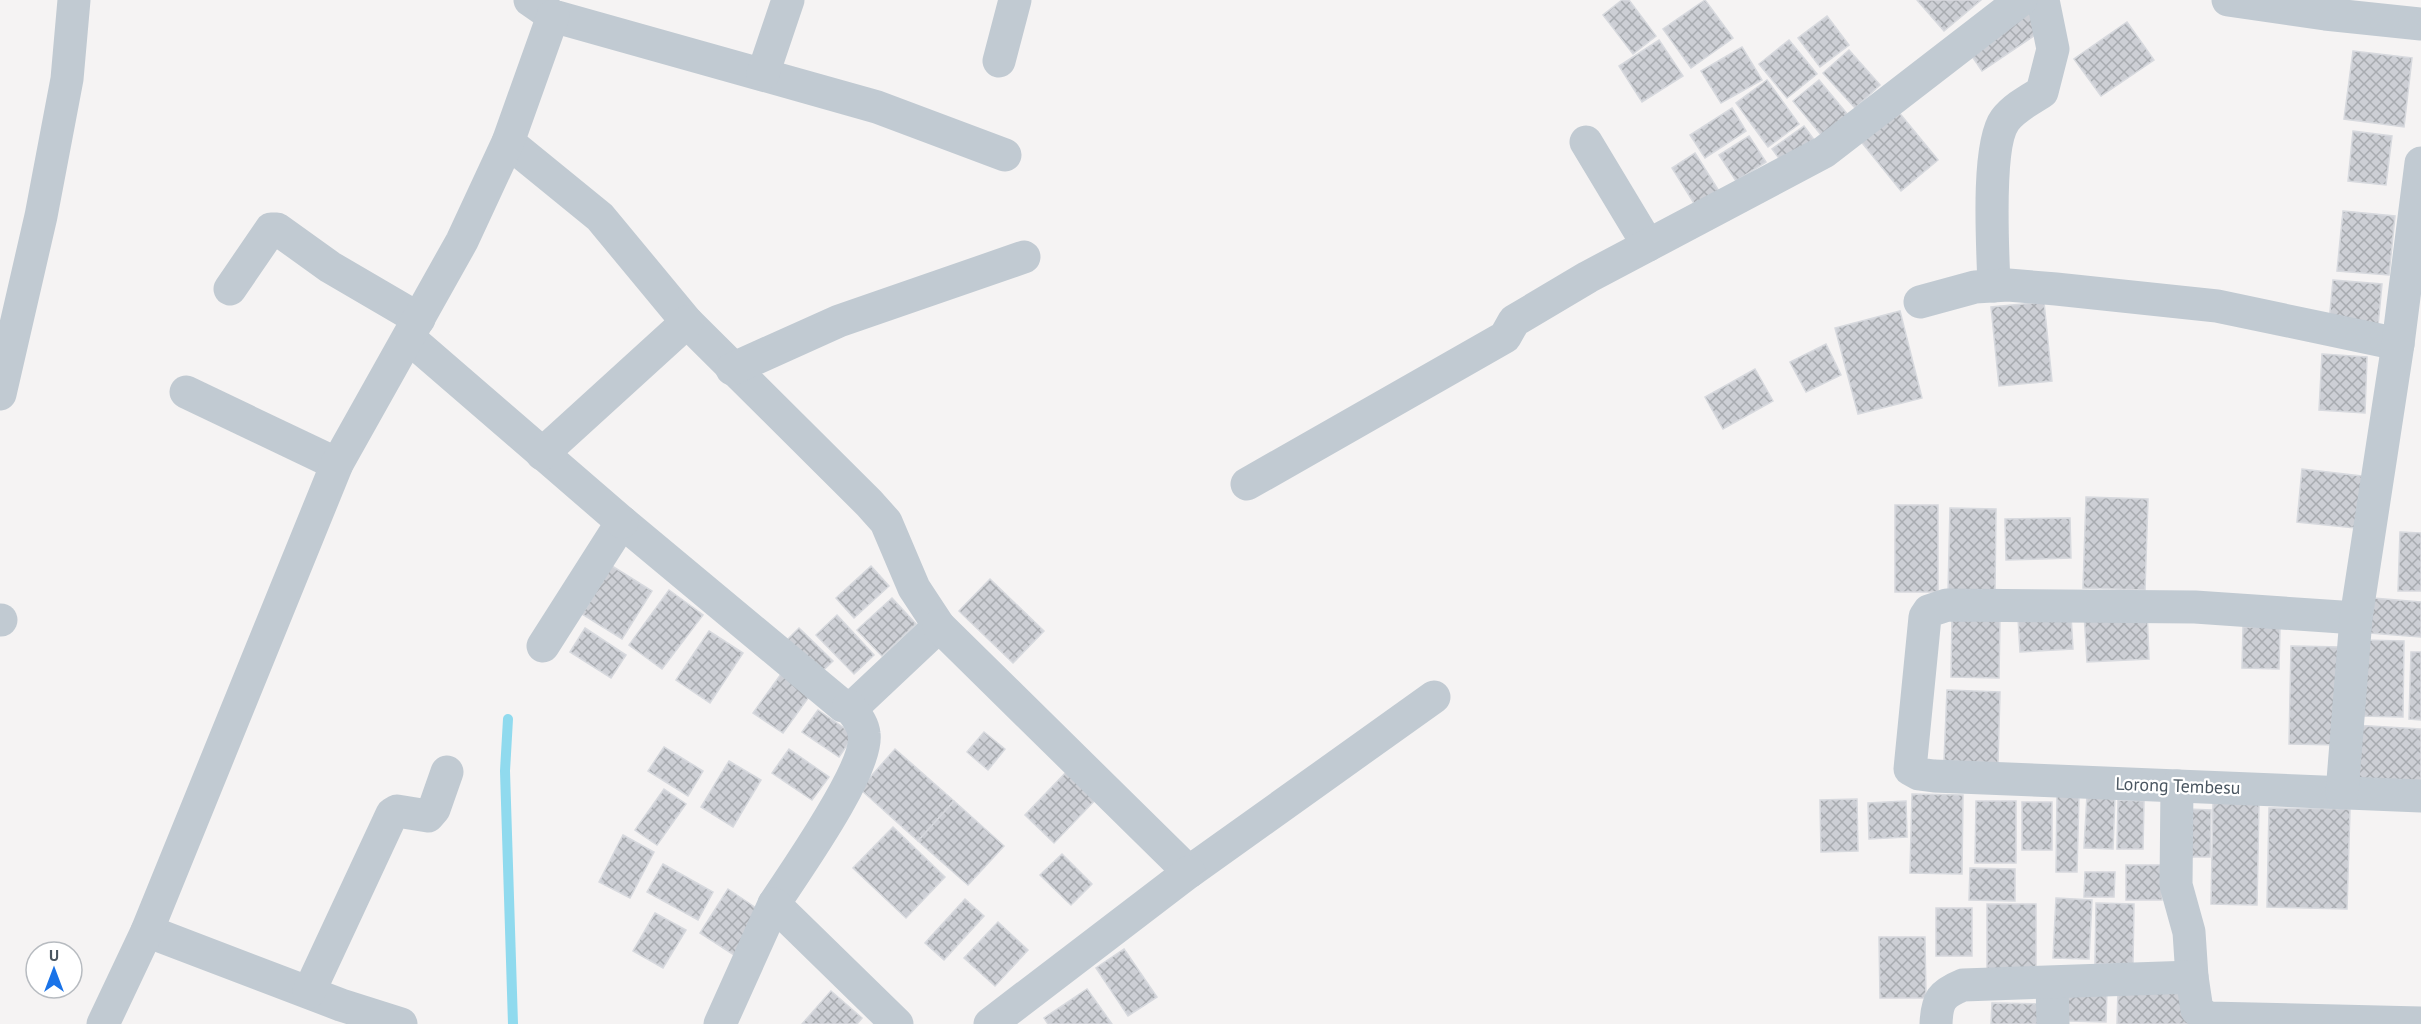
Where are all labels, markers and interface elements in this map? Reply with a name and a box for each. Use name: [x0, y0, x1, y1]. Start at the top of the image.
street label: Lorong Tembesu: [2115, 772, 2241, 799]
north arrow: [24, 940, 84, 1000]
text: U: [49, 945, 59, 965]

